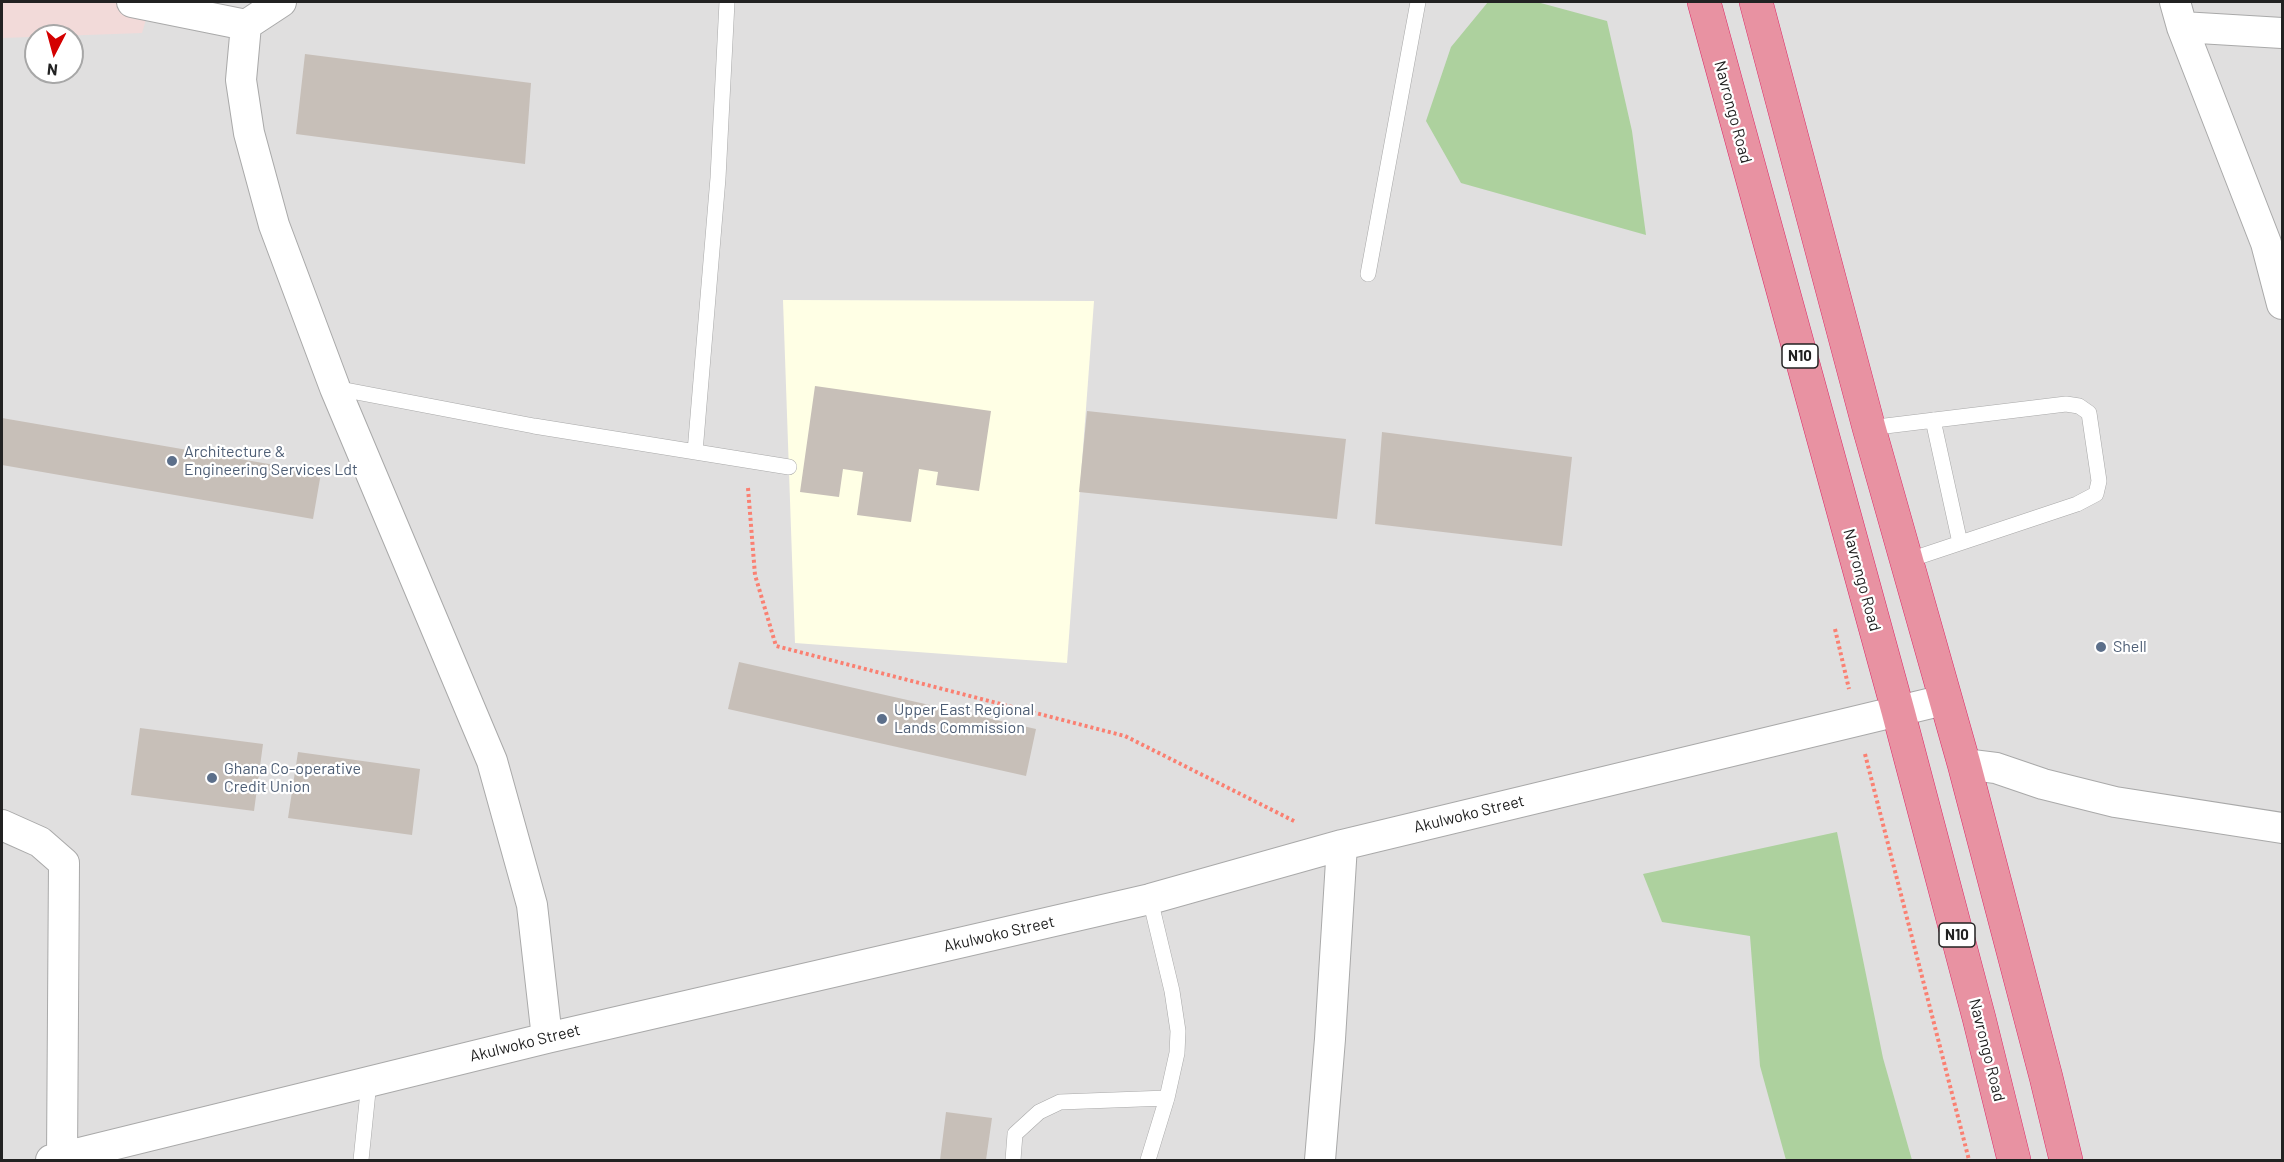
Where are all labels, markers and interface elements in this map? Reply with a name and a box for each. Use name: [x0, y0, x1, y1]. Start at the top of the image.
north arrow: [24, 24, 84, 84]
street label: Navrongo Road: [1710, 59, 1756, 165]
text: N: [46, 60, 59, 80]
road number: N10: [1782, 344, 1818, 368]
place label: Architecture & Engineering Services Ldt: [184, 442, 358, 480]
marker: Architecture & Engineering Services Ldt: [165, 454, 179, 468]
street label: Navrongo Road: [1839, 527, 1885, 633]
place label: Shell: [2113, 637, 2147, 657]
marker: Shell: [2094, 640, 2108, 654]
place label: Upper East Regional Lands Commission: [894, 700, 1034, 738]
marker: Upper East Regional Lands Commission: [875, 712, 889, 726]
place label: Ghana Co-operative Credit Union: [224, 759, 361, 797]
marker: Ghana Co-operative Credit Union: [205, 771, 219, 785]
street label: Akulwoko Street: [1412, 791, 1526, 837]
street label: Akulwoko Street: [942, 912, 1056, 956]
road number: N10: [1939, 923, 1975, 947]
street label: Navrongo Road: [1965, 997, 2009, 1103]
street label: Akulwoko Street: [468, 1020, 582, 1066]

